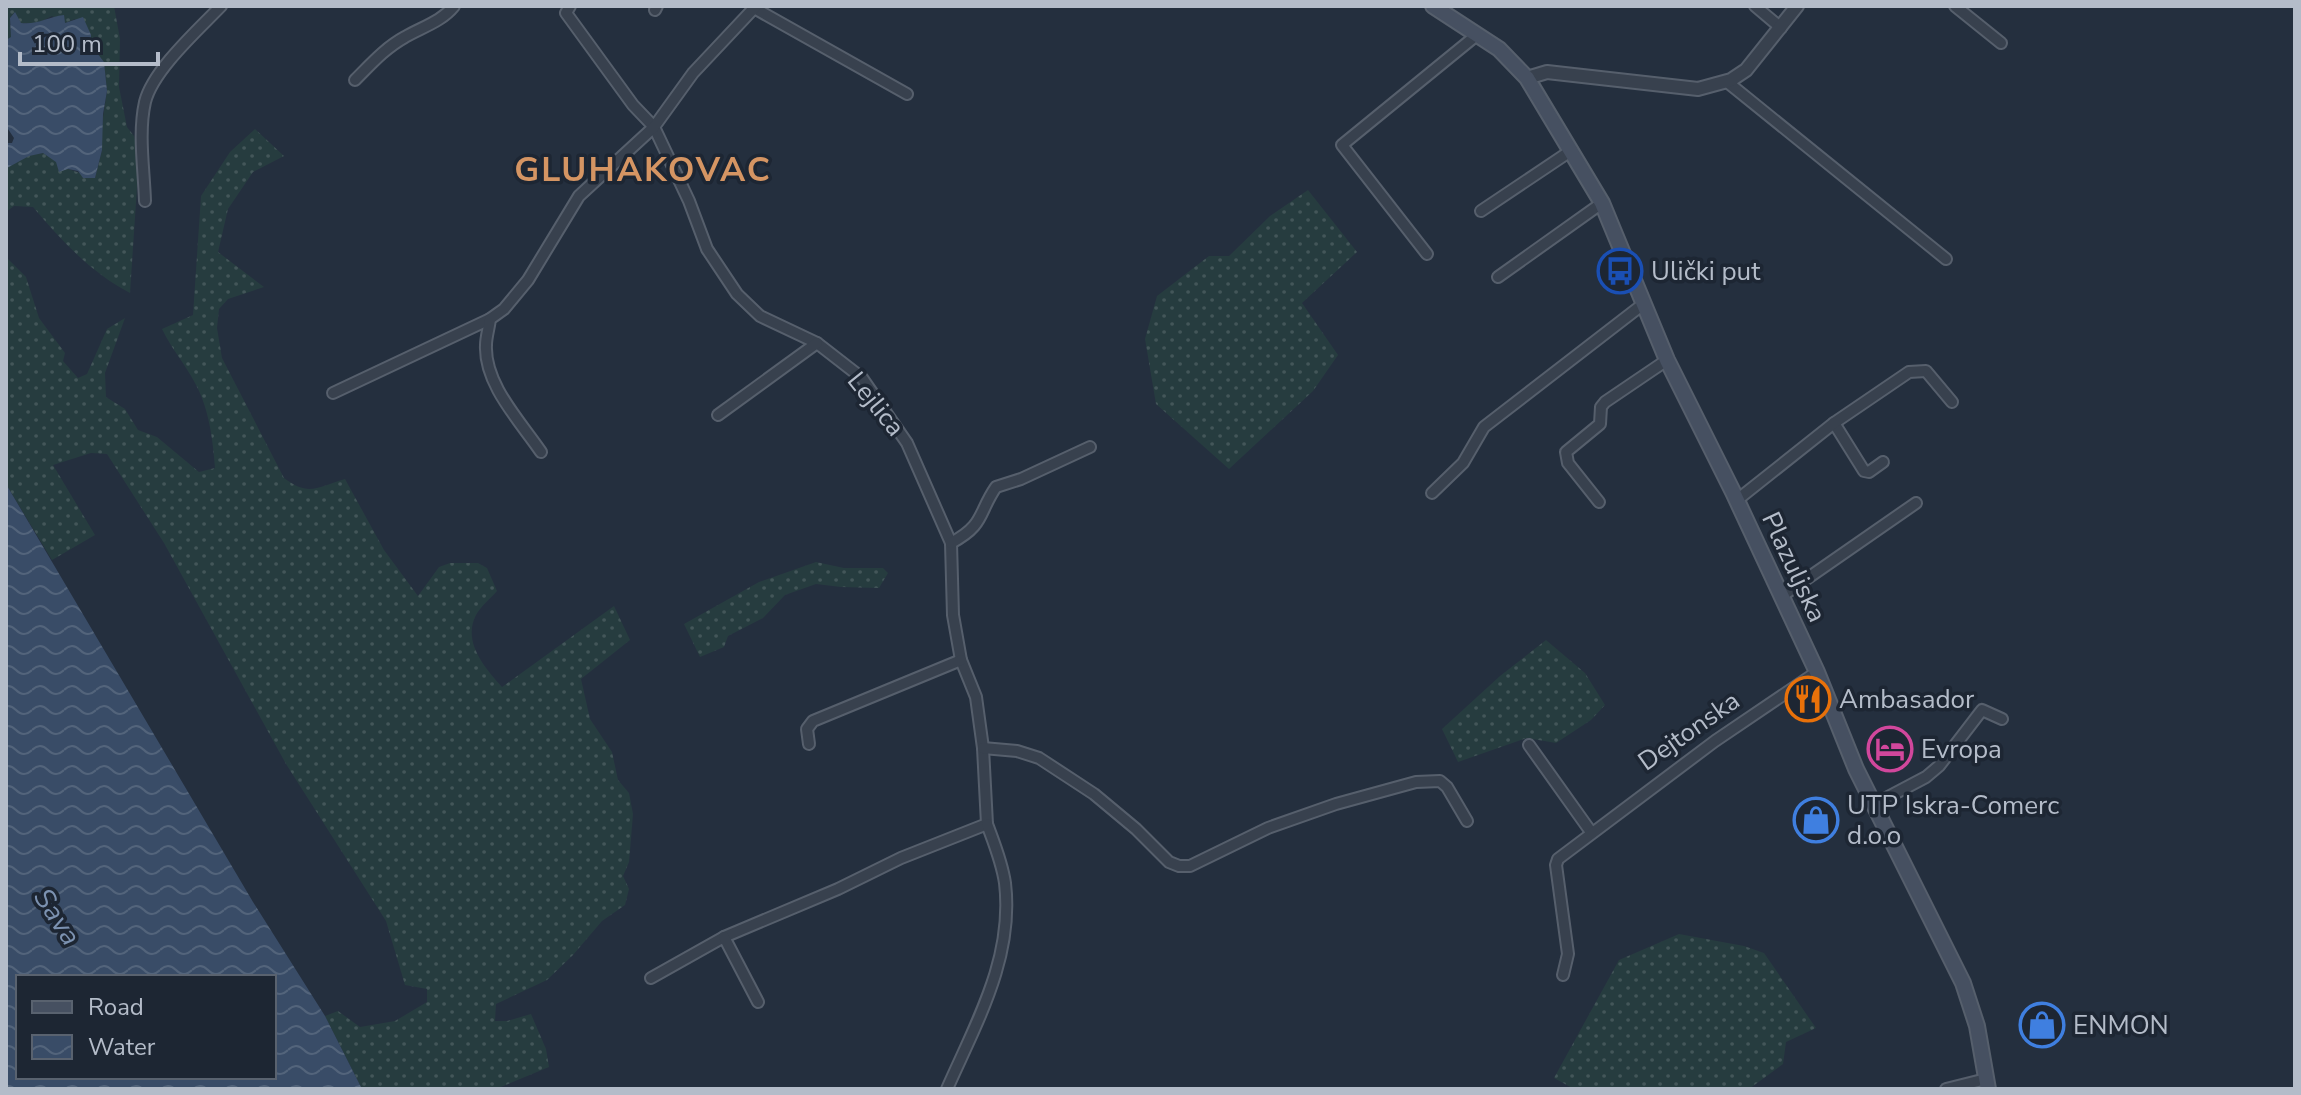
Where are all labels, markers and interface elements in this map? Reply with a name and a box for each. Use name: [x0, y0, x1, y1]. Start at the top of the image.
scale bar: [20, 16, 158, 66]
text: 100 m: [32, 28, 102, 60]
district label: GLUHAKOVAC: [514, 147, 772, 193]
bus stop icon: Ulički put: [1596, 247, 1644, 295]
place label: Ulički put: [1651, 254, 1761, 289]
street label: Lejlica: [839, 364, 913, 444]
street label: Plazuljska: [1753, 506, 1835, 628]
restaurant icon: Ambasador: [1784, 675, 1832, 723]
place label: Ambasador: [1839, 682, 1975, 717]
street label: Dejtonska: [1631, 683, 1747, 779]
hotel icon: Evropa: [1866, 725, 1914, 773]
place label: Evropa: [1921, 732, 2002, 767]
place label: UTP Iskra-Comerc d.o.o: [1847, 788, 2059, 853]
shop icon: UTP Iskra-Comerc d.o.o: [1792, 796, 1840, 844]
water label: Sava: [24, 881, 90, 953]
legend: [16, 975, 276, 1079]
text: Road: [88, 991, 144, 1023]
shop icon: ENMON: [2018, 1001, 2066, 1049]
place label: ENMON: [2073, 1008, 2169, 1043]
text: Water: [88, 1031, 156, 1063]

